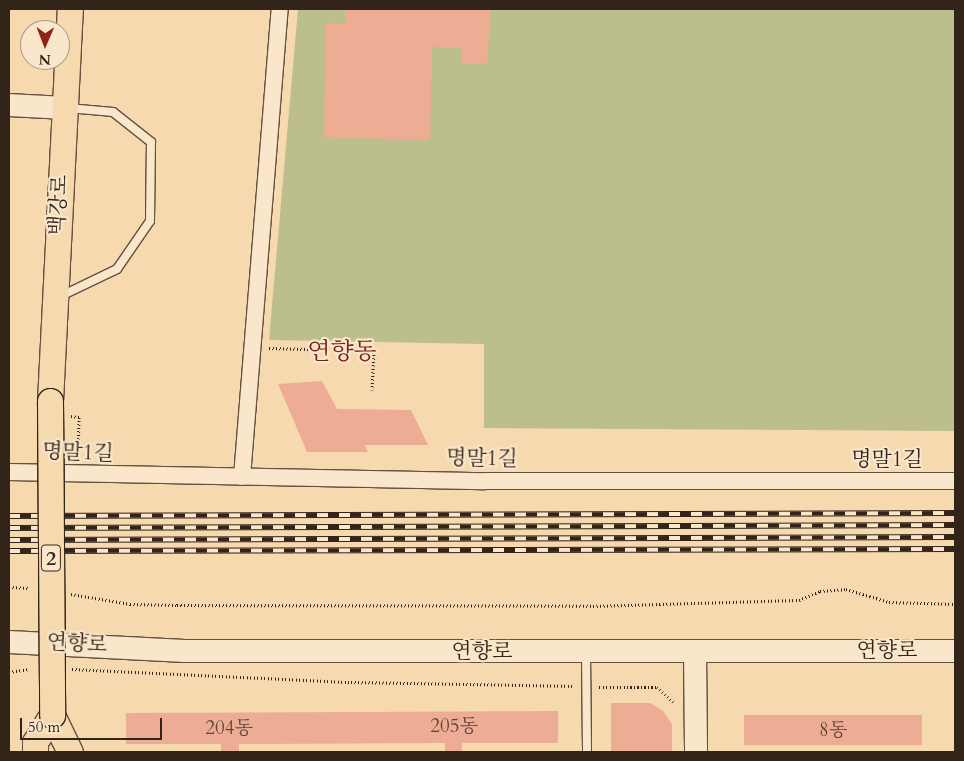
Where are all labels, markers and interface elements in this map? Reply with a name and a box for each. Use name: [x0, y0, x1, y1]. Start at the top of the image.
north arrow: [20, 20, 70, 70]
text: N: [39, 50, 51, 69]
street label: 백강로: [45, 174, 73, 236]
district label: 연향동: [307, 338, 377, 366]
street label: 명말1길: [42, 439, 114, 467]
street label: 명말1길: [446, 446, 518, 472]
street label: 명말1길: [851, 447, 923, 473]
road number: 2: [40, 540, 62, 576]
street label: 연향로: [46, 630, 108, 658]
street label: 연향로: [857, 638, 917, 664]
street label: 연향로: [452, 639, 512, 665]
scale bar: [22, 708, 165, 740]
house number: 205동: [430, 716, 478, 738]
text: 50 m: [28, 717, 60, 737]
house number: 204동: [205, 718, 253, 740]
house number: 8동: [819, 720, 847, 742]

